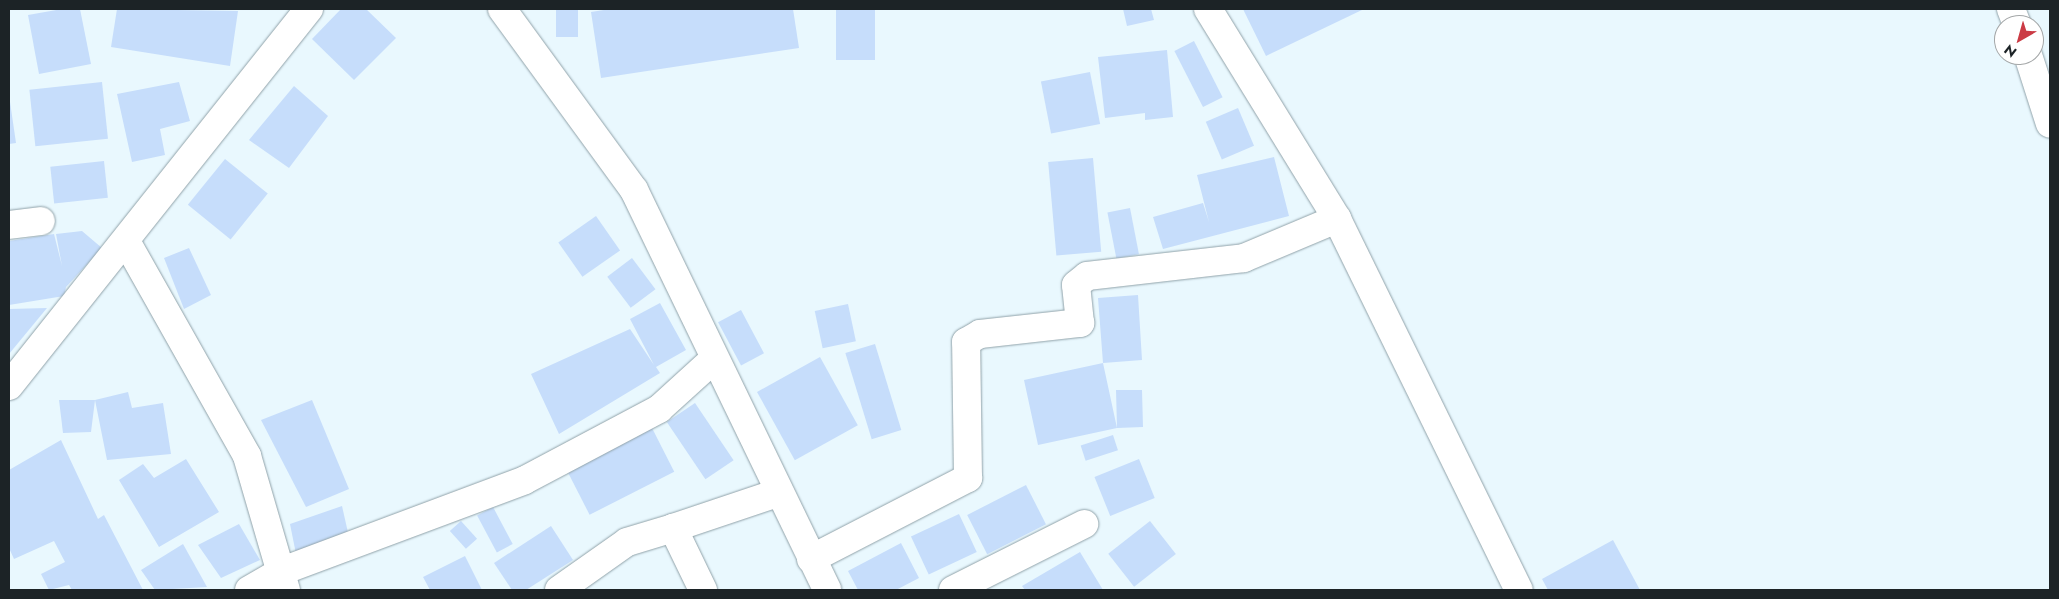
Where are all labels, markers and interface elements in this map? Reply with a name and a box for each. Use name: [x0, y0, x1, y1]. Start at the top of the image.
north arrow: [1994, 15, 2044, 65]
text: N: [2000, 40, 2021, 62]

